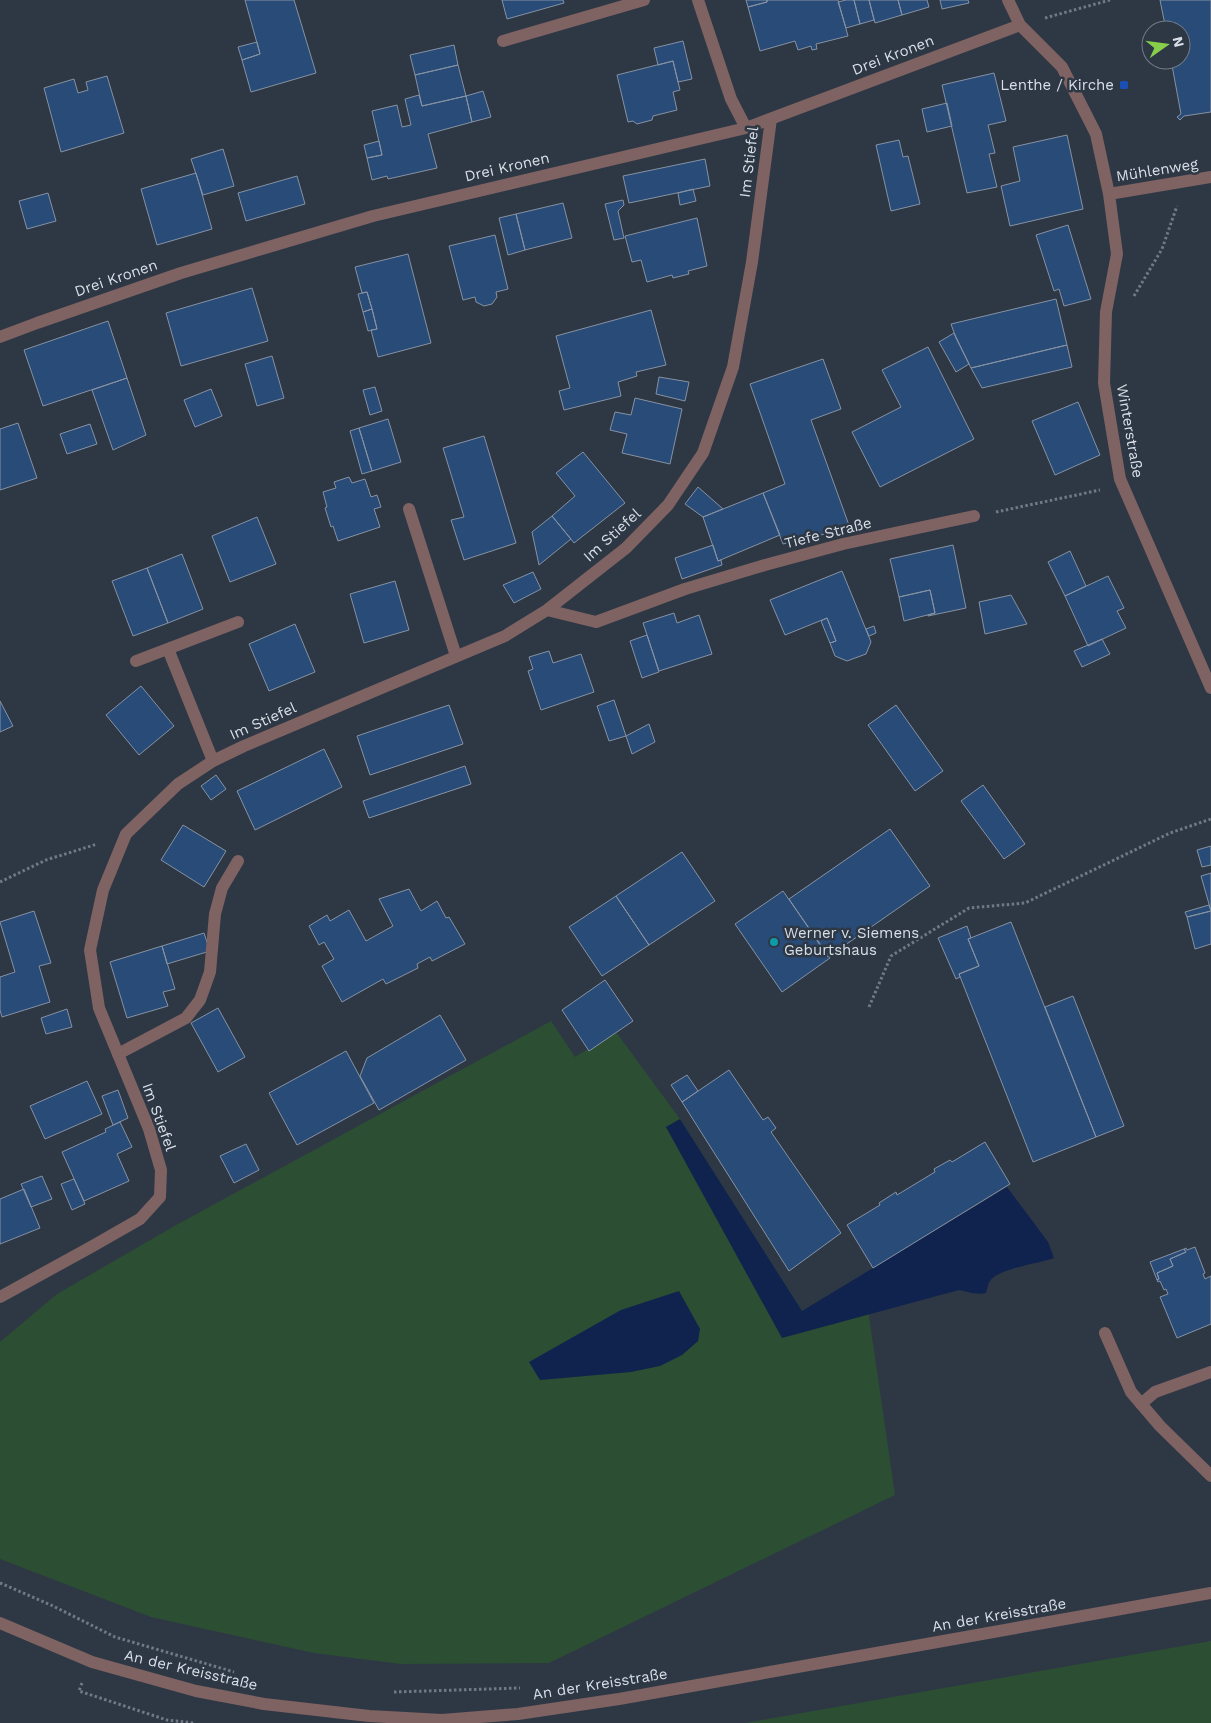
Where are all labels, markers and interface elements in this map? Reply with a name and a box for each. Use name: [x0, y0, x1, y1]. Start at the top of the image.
north arrow: [1141, 20, 1191, 70]
street label: Drei Kronen: [849, 31, 937, 79]
text: N: [1170, 35, 1188, 49]
place label: Lenthe / Kirche: [1000, 76, 1114, 94]
marker: Lenthe / Kirche: [1118, 79, 1130, 91]
street label: Im Stiefel: [736, 125, 762, 198]
street label: Drei Kronen: [463, 149, 551, 185]
street label: Mühlenweg: [1115, 155, 1199, 185]
street label: Drei Kronen: [72, 255, 160, 301]
street label: Winterstraße: [1113, 383, 1147, 479]
street label: Im Stiefel: [580, 504, 645, 566]
street label: Tiefe Straße: [783, 513, 873, 553]
street label: Im Stiefel: [227, 698, 300, 744]
place label: Werner v. Siemens Geburtshaus: [784, 924, 919, 959]
marker: Werner v. Siemens Geburtshaus: [768, 936, 780, 948]
street label: Im Stiefel: [138, 1080, 180, 1154]
street label: An der Kreisstraße: [930, 1594, 1068, 1636]
street label: An der Kreisstraße: [123, 1646, 259, 1694]
street label: An der Kreisstraße: [531, 1664, 669, 1704]

